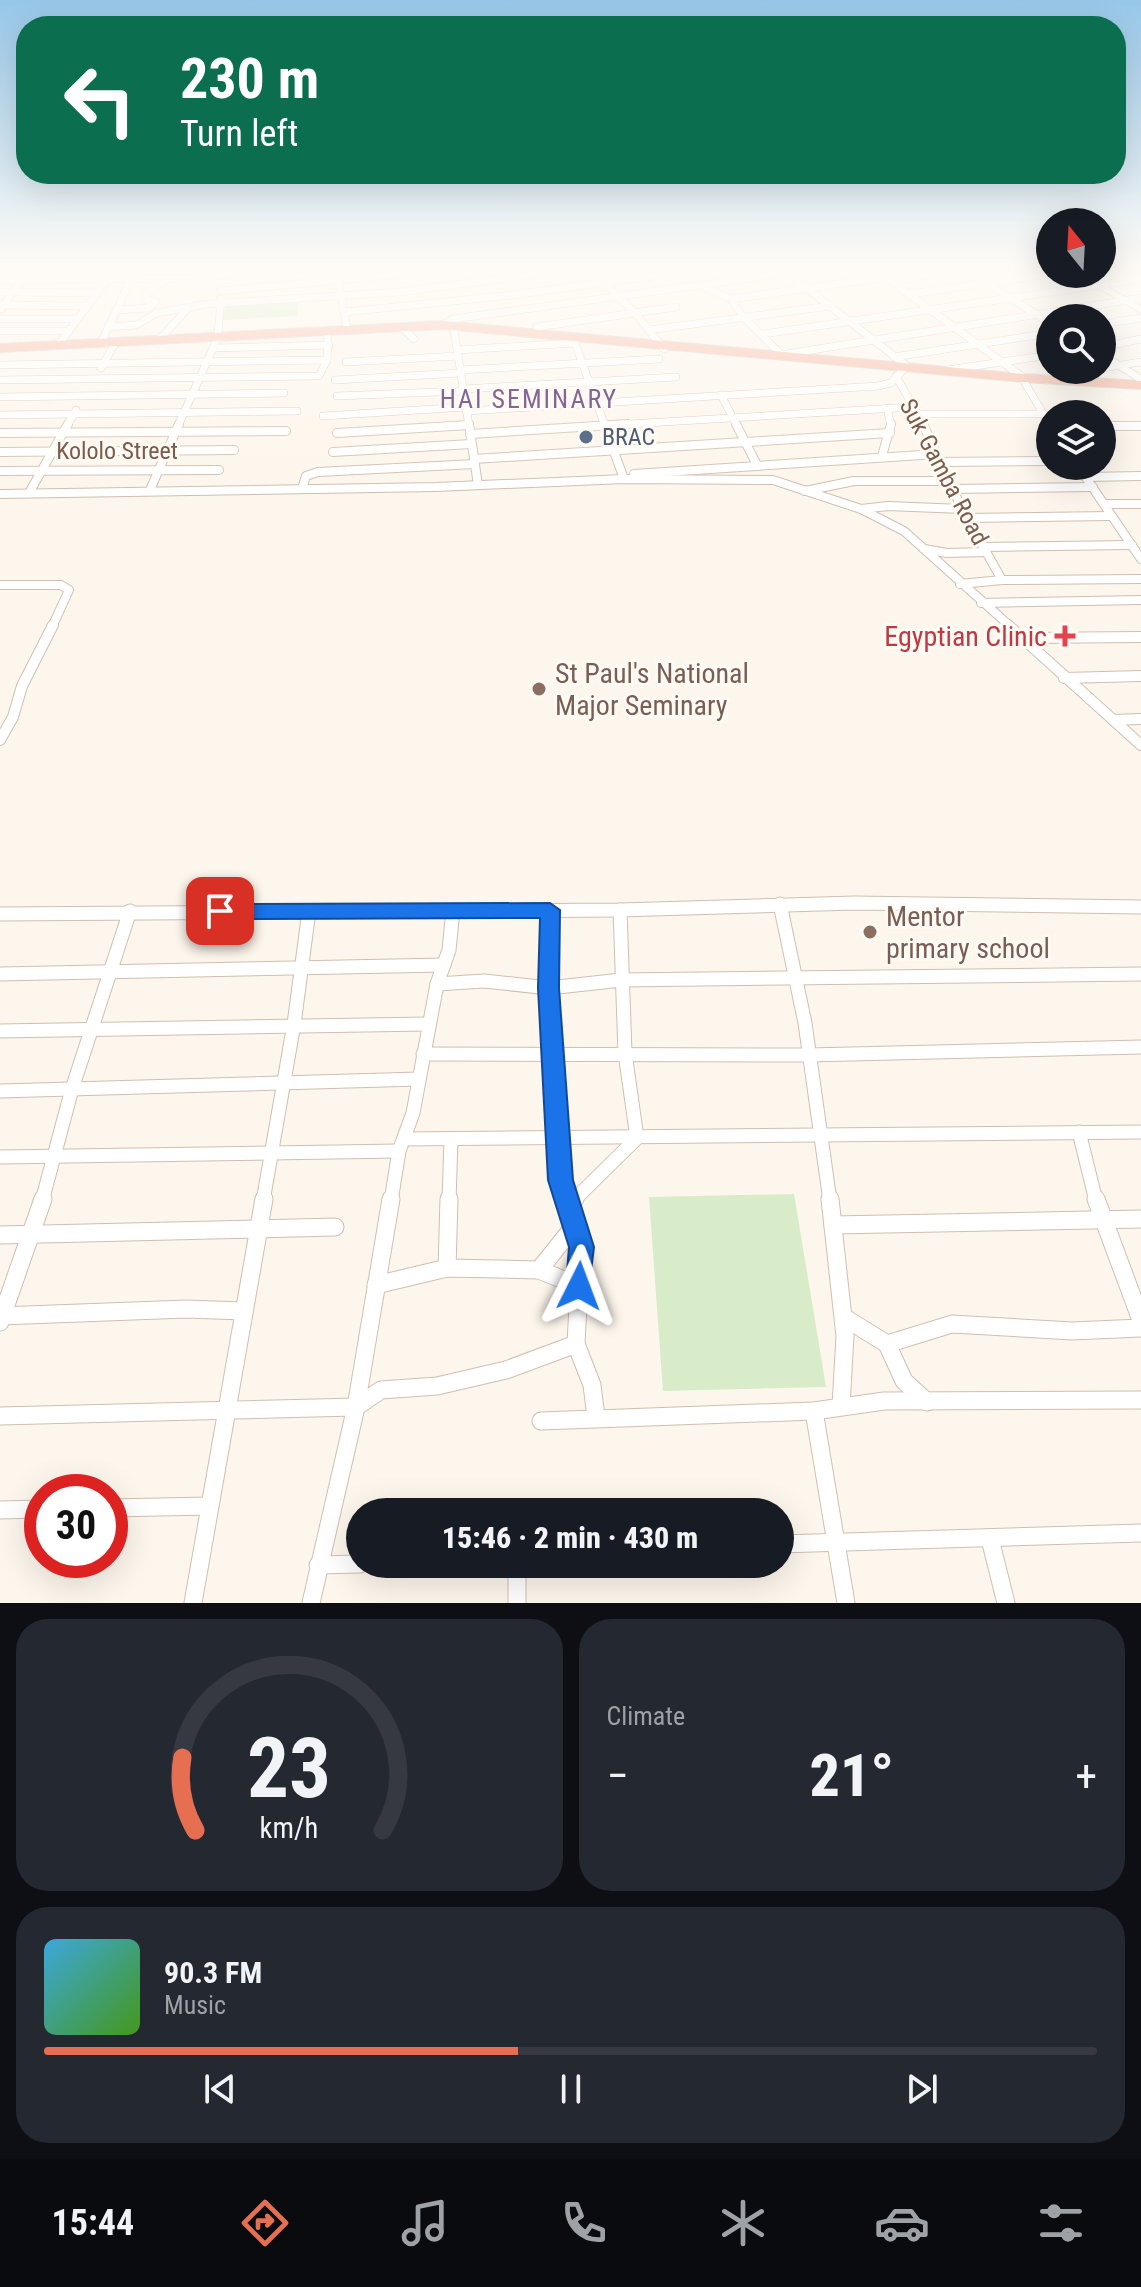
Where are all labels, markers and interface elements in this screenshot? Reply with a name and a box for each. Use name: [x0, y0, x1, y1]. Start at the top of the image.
text: 230 m: [180, 46, 319, 112]
icon: left: [48, 48, 152, 152]
text: Turn left: [180, 113, 298, 155]
north arrow: [1036, 208, 1116, 288]
map controls: [1036, 208, 1116, 480]
button: search: [1036, 304, 1116, 384]
district label: HAI SEMINARY: [440, 384, 618, 414]
street label: Suk Gamba Road: [894, 394, 994, 550]
button: layers: [1036, 400, 1116, 480]
place label: BRAC: [602, 423, 655, 451]
marker: BRAC: [577, 428, 595, 446]
street label: Kololo Street: [56, 437, 178, 465]
place label: Egyptian Clinic: [884, 620, 1047, 653]
marker: Egyptian Clinic: [1054, 625, 1076, 647]
place label: St Paul's National Major Seminary: [555, 657, 749, 722]
marker: St Paul's National Major Seminary: [530, 680, 548, 698]
pin: [186, 877, 254, 945]
icon: arrive: [198, 889, 242, 933]
place label: Mentor primary school: [886, 900, 1050, 965]
marker: Mentor primary school: [861, 923, 879, 941]
position arrow: [537, 1244, 621, 1328]
speed limit sign: 30: [24, 1474, 128, 1578]
text: 15:46 · 2 min · 430 m: [442, 1520, 698, 1555]
text: Climate: [607, 1701, 685, 1731]
text: 23: [247, 1720, 331, 1817]
text: 21°: [810, 1740, 894, 1811]
text: −: [607, 1750, 629, 1802]
text: +: [1075, 1750, 1097, 1802]
text: km/h: [260, 1811, 319, 1845]
text: 90.3 FM: [164, 1955, 262, 1990]
text: Music: [164, 1990, 226, 2020]
icon: previous: [198, 2067, 242, 2111]
icon: pause: [549, 2067, 593, 2111]
icon: next: [900, 2067, 944, 2111]
icon: directions: [237, 2195, 293, 2251]
icon: music: [397, 2195, 453, 2251]
icon: phone: [556, 2195, 612, 2251]
icon: climate: [715, 2195, 771, 2251]
icon: car: [874, 2195, 930, 2251]
icon: filters: [1033, 2195, 1089, 2251]
text: 15:44: [52, 2202, 134, 2244]

